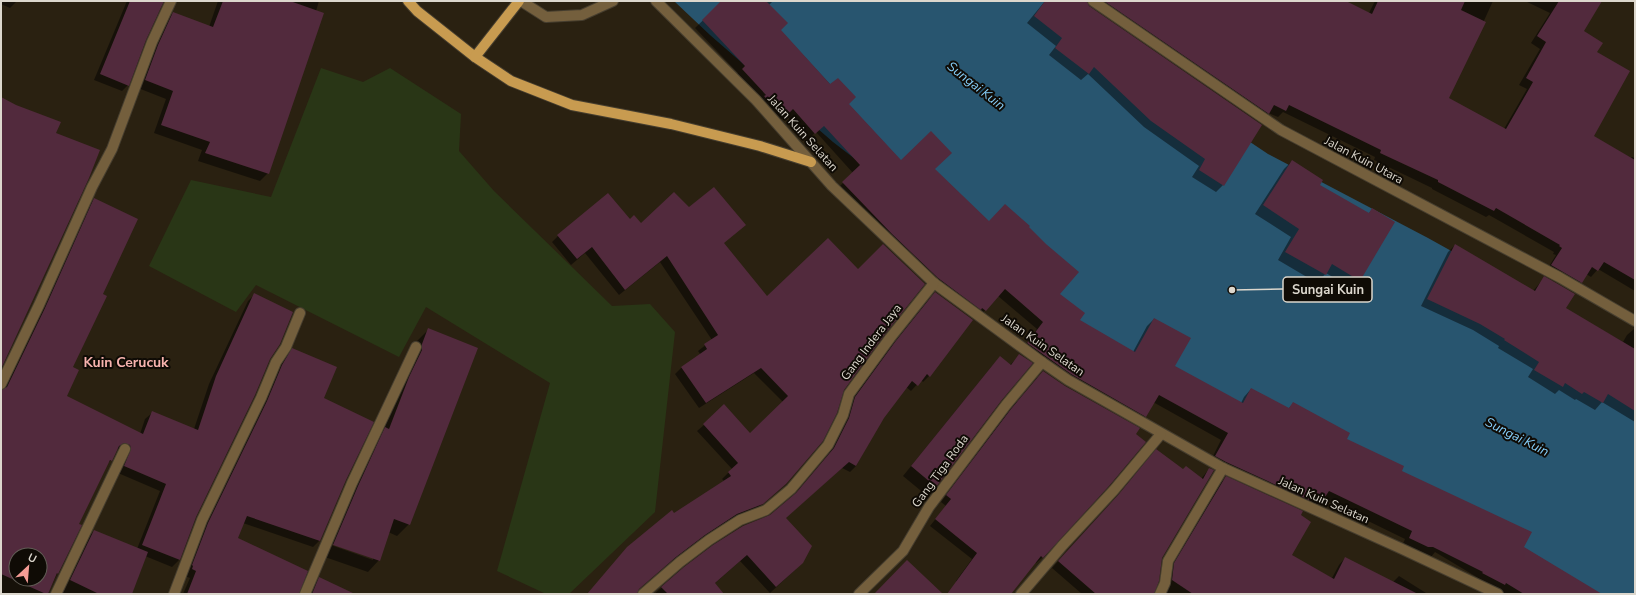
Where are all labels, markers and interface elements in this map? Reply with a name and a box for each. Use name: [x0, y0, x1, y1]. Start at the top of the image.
water label: Sungai Kuin: [943, 58, 1009, 114]
street label: Jalan Kuin Selatan: [764, 91, 842, 175]
street label: Jalan Kuin Utara: [1321, 132, 1406, 187]
callout: Sungai Kuin: [1283, 277, 1372, 302]
text: Sungai Kuin: [1292, 281, 1364, 299]
street label: Gang Indera Jaya: [837, 301, 905, 383]
street label: Jalan Kuin Selatan: [997, 310, 1088, 380]
district label: Kuin Cerucuk: [83, 353, 169, 372]
water label: Sungai Kuin: [1482, 413, 1552, 461]
street label: Gang Tiga Roda: [908, 431, 972, 511]
street label: Jalan Kuin Selatan: [1275, 472, 1372, 527]
north arrow: [8, 547, 48, 587]
text: U: [25, 550, 39, 567]

